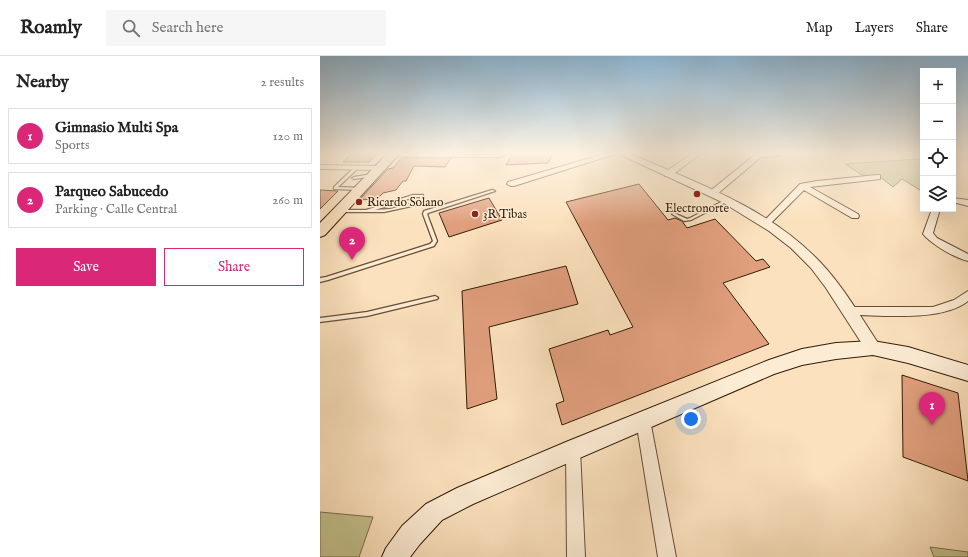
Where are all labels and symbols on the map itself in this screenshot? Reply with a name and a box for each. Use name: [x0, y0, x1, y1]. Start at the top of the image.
marker: Electronorte: [692, 189, 702, 199]
place label: Ricardo Solano: [367, 195, 444, 210]
marker: Ricardo Solano: [354, 197, 364, 207]
place label: Electronorte: [665, 201, 729, 216]
place label: 3R Tibas: [483, 207, 527, 222]
marker: 3R Tibas: [470, 209, 480, 219]
pin: 2: [339, 227, 365, 260]
pin: 1: [919, 392, 945, 425]
your location: [681, 409, 701, 429]

